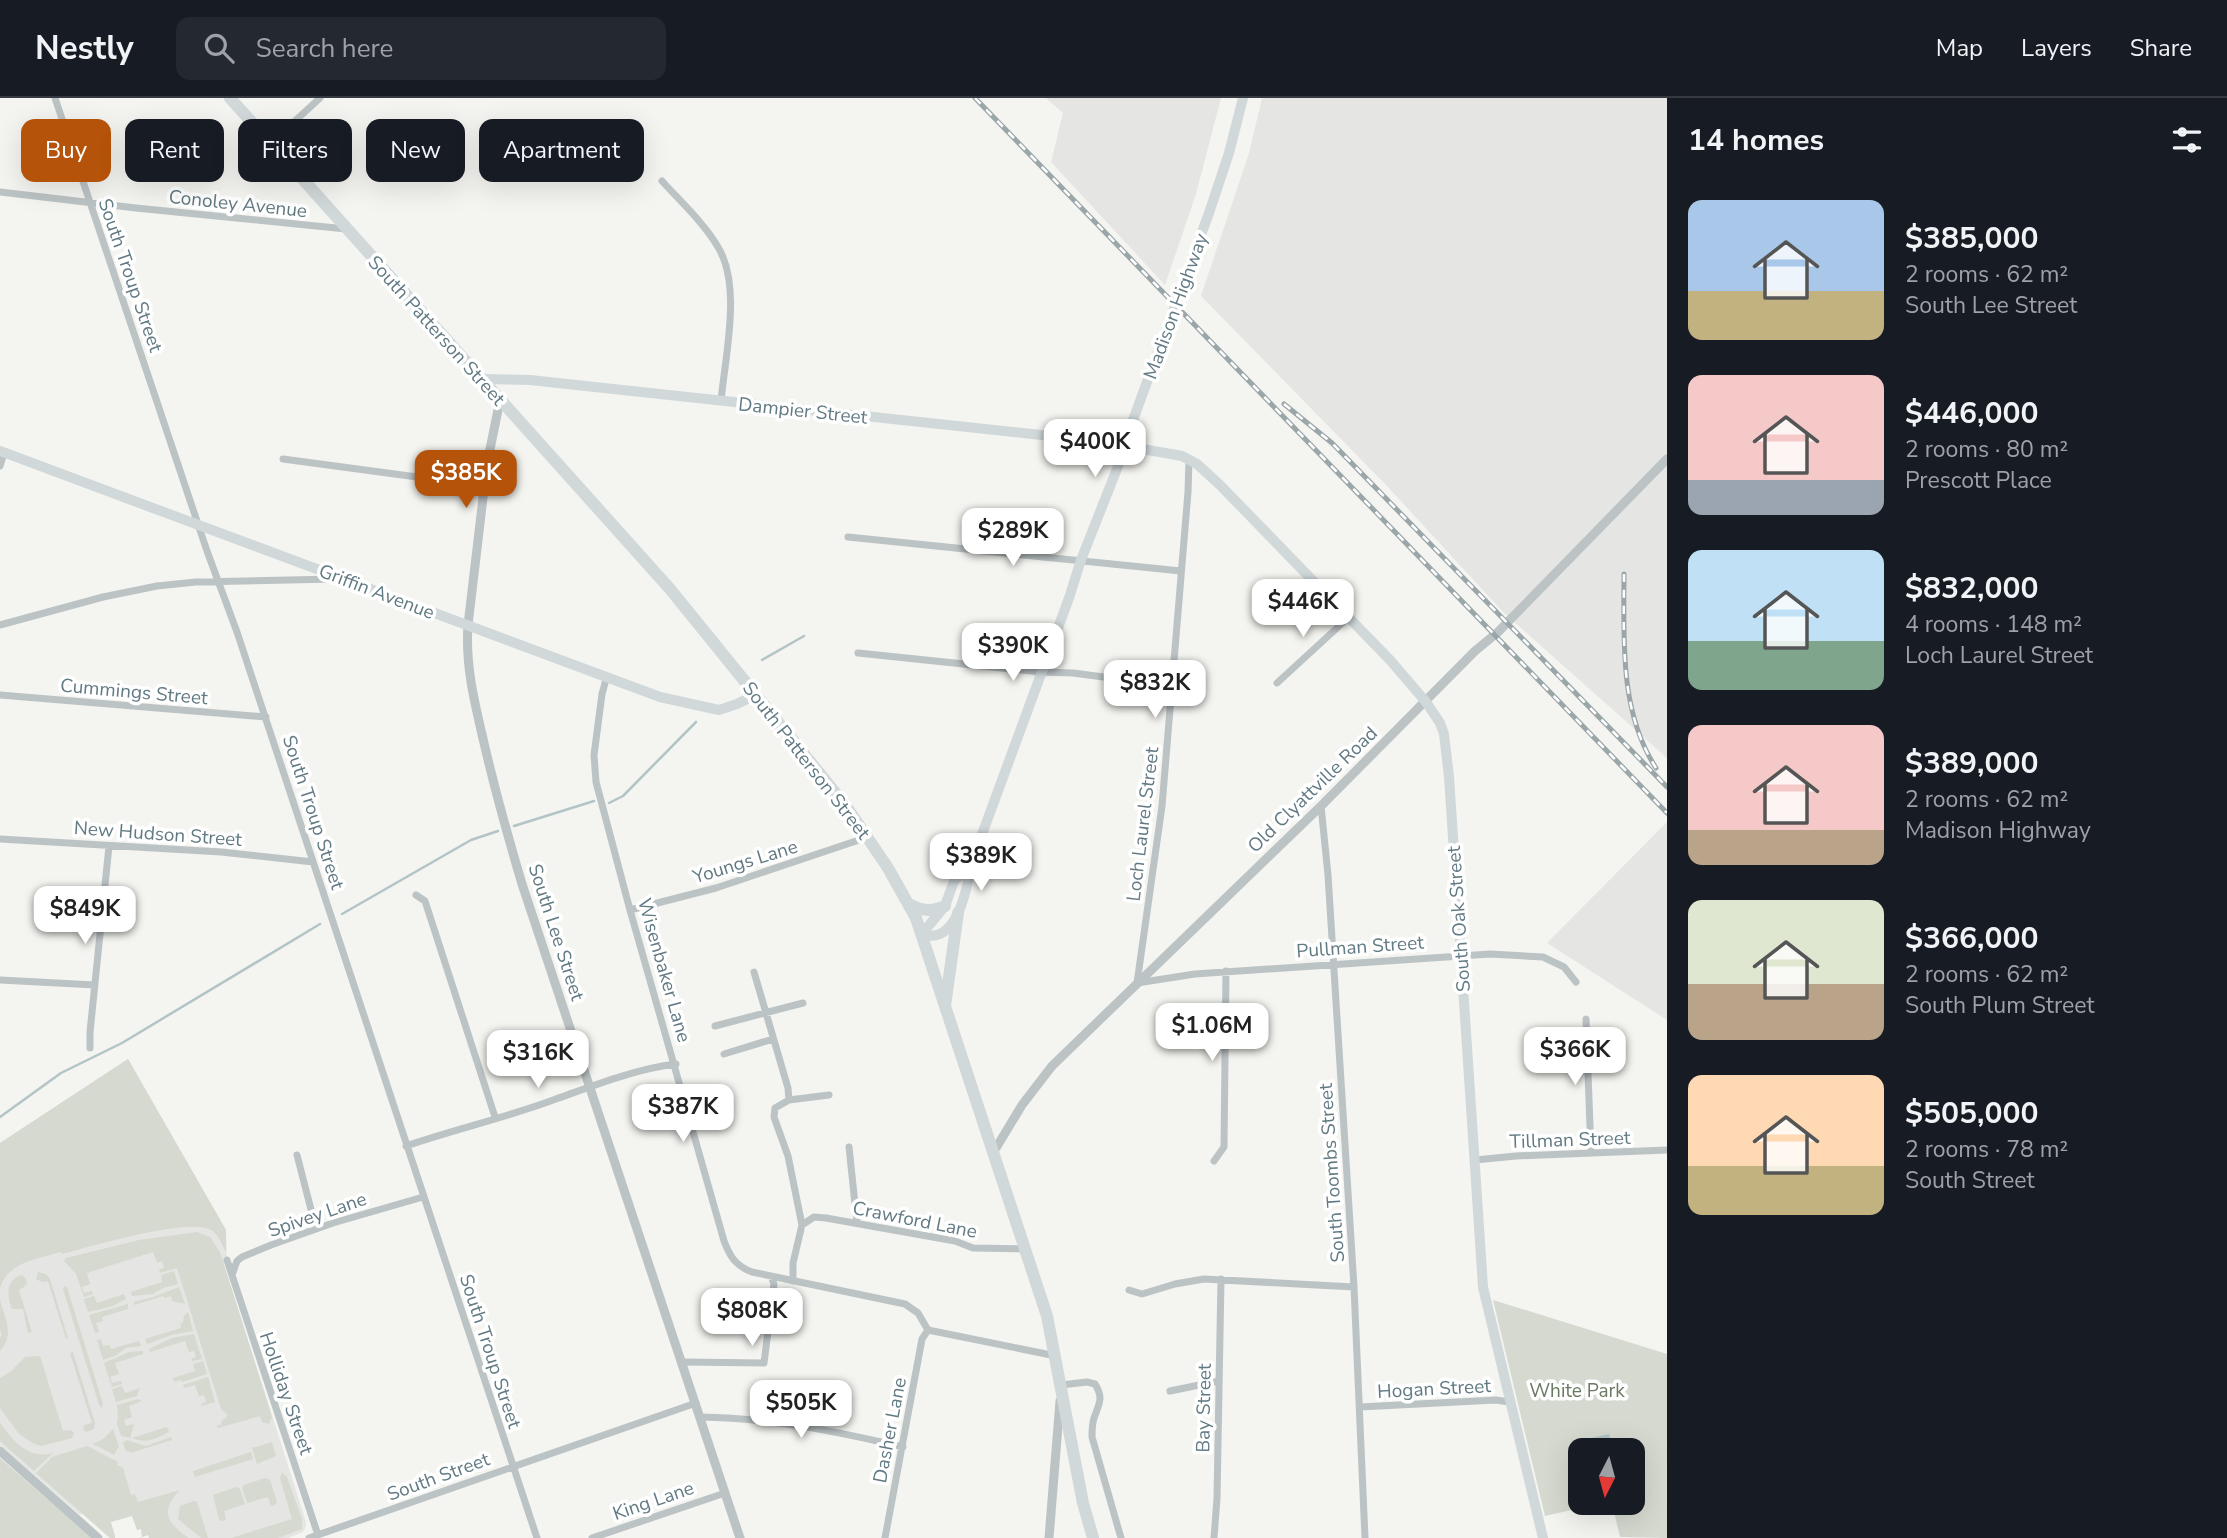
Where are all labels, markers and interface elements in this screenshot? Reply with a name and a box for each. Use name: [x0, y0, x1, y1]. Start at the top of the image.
search box: [176, 17, 666, 80]
text: Nestly: [35, 26, 134, 71]
icon: search: [200, 29, 238, 67]
text: Search here: [256, 31, 393, 66]
text: Map: [1936, 32, 1983, 64]
text: Layers: [2021, 32, 2092, 64]
text: Share: [2130, 32, 2192, 64]
chip: Buy: [21, 119, 111, 182]
chip: Rent: [125, 119, 224, 182]
chip: Filters: [238, 119, 352, 182]
chip: New: [366, 119, 465, 182]
chip: Apartment: [479, 119, 644, 182]
text: 14 homes: [1688, 120, 1824, 161]
icon: filters: [2168, 121, 2206, 159]
street label: Conoley Avenue: [167, 184, 308, 224]
street label: South Troup Street: [92, 195, 169, 356]
text: $385,000: [1905, 218, 2038, 259]
icon: home: [1744, 228, 1828, 312]
street label: Madison Highway: [1137, 230, 1214, 383]
street label: South Patterson Street: [362, 250, 511, 412]
text: 2 rooms · 62 m²: [1905, 259, 2068, 290]
text: South Lee Street: [1905, 290, 2077, 321]
street label: Dampier Street: [737, 391, 869, 431]
text: $446,000: [1905, 393, 2038, 434]
icon: home: [1744, 403, 1828, 487]
pin: $400K: [1046, 420, 1144, 479]
text: $400K: [1060, 426, 1130, 457]
text: 2 rooms · 80 m²: [1905, 434, 2068, 465]
pin: $385K: [417, 450, 515, 510]
text: $385K: [431, 457, 501, 488]
text: Prescott Place: [1905, 465, 2052, 496]
pin: $289K: [964, 508, 1062, 568]
text: $289K: [978, 515, 1048, 546]
street label: Griffin Avenue: [315, 558, 438, 626]
text: $832,000: [1905, 568, 2038, 609]
icon: home: [1744, 578, 1828, 662]
pin: $446K: [1254, 580, 1352, 639]
text: $446K: [1268, 586, 1338, 617]
text: 4 rooms · 148 m²: [1905, 609, 2082, 640]
pin: $390K: [964, 624, 1062, 683]
text: $390K: [978, 630, 1048, 661]
text: Loch Laurel Street: [1905, 640, 2093, 671]
pin: $832K: [1106, 660, 1204, 720]
text: $832K: [1120, 667, 1190, 698]
street label: Cummings Street: [59, 673, 209, 711]
street label: South Patterson Street: [736, 676, 876, 845]
street label: Old Clyattville Road: [1242, 721, 1383, 859]
street label: South Troup Street: [276, 732, 350, 893]
text: $389,000: [1905, 743, 2038, 784]
street label: Loch Laurel Street: [1121, 745, 1165, 903]
icon: home: [1744, 753, 1828, 837]
text: 2 rooms · 62 m²: [1905, 784, 2068, 815]
street label: New Hudson Street: [73, 815, 243, 853]
text: Madison Highway: [1905, 815, 2091, 846]
street label: Youngs Lane: [689, 834, 801, 891]
pin: $389K: [932, 834, 1030, 893]
text: $389K: [946, 840, 1016, 871]
street label: South Oak Street: [1441, 845, 1477, 993]
street label: South Lee Street: [522, 861, 591, 1004]
pin: $849K: [36, 886, 134, 946]
text: $849K: [50, 893, 120, 924]
street label: Wisenbaker Lane: [631, 895, 697, 1045]
text: $366,000: [1905, 918, 2038, 959]
icon: home: [1744, 928, 1828, 1012]
street label: Pullman Street: [1295, 930, 1425, 964]
text: 2 rooms · 62 m²: [1905, 959, 2068, 990]
text: South Plum Street: [1905, 990, 2094, 1021]
pin: $1.06M: [1155, 1004, 1269, 1063]
text: $1.06M: [1172, 1010, 1252, 1041]
pin: $366K: [1526, 1028, 1624, 1087]
pin: $316K: [489, 1030, 587, 1090]
text: $366K: [1540, 1034, 1610, 1065]
text: $316K: [503, 1037, 573, 1068]
street label: South Toombs Street: [1313, 1082, 1351, 1263]
pin: $387K: [634, 1084, 732, 1144]
text: $387K: [648, 1091, 718, 1122]
text: $505,000: [1905, 1093, 2038, 1134]
icon: home: [1744, 1103, 1828, 1187]
street label: Tillman Street: [1509, 1125, 1631, 1155]
text: 2 rooms · 78 m²: [1905, 1134, 2068, 1165]
text: South Street: [1905, 1165, 2035, 1196]
street label: Spivey Lane: [265, 1186, 370, 1244]
street label: Crawford Lane: [850, 1195, 979, 1245]
street label: South Troup Street: [453, 1271, 527, 1432]
pin: $808K: [703, 1288, 801, 1348]
text: $808K: [717, 1295, 787, 1326]
street label: Holliday Street: [253, 1328, 319, 1458]
street label: Bay Street: [1190, 1363, 1218, 1453]
street label: Hogan Street: [1377, 1373, 1492, 1405]
street label: Dasher Lane: [867, 1375, 913, 1485]
park label: White Park: [1529, 1378, 1625, 1404]
pin: $505K: [752, 1380, 850, 1440]
text: $505K: [766, 1387, 836, 1418]
north arrow: [1568, 1438, 1645, 1516]
map controls: [1568, 1438, 1645, 1515]
street label: South Street: [384, 1446, 493, 1507]
street label: King Lane: [609, 1475, 697, 1527]

